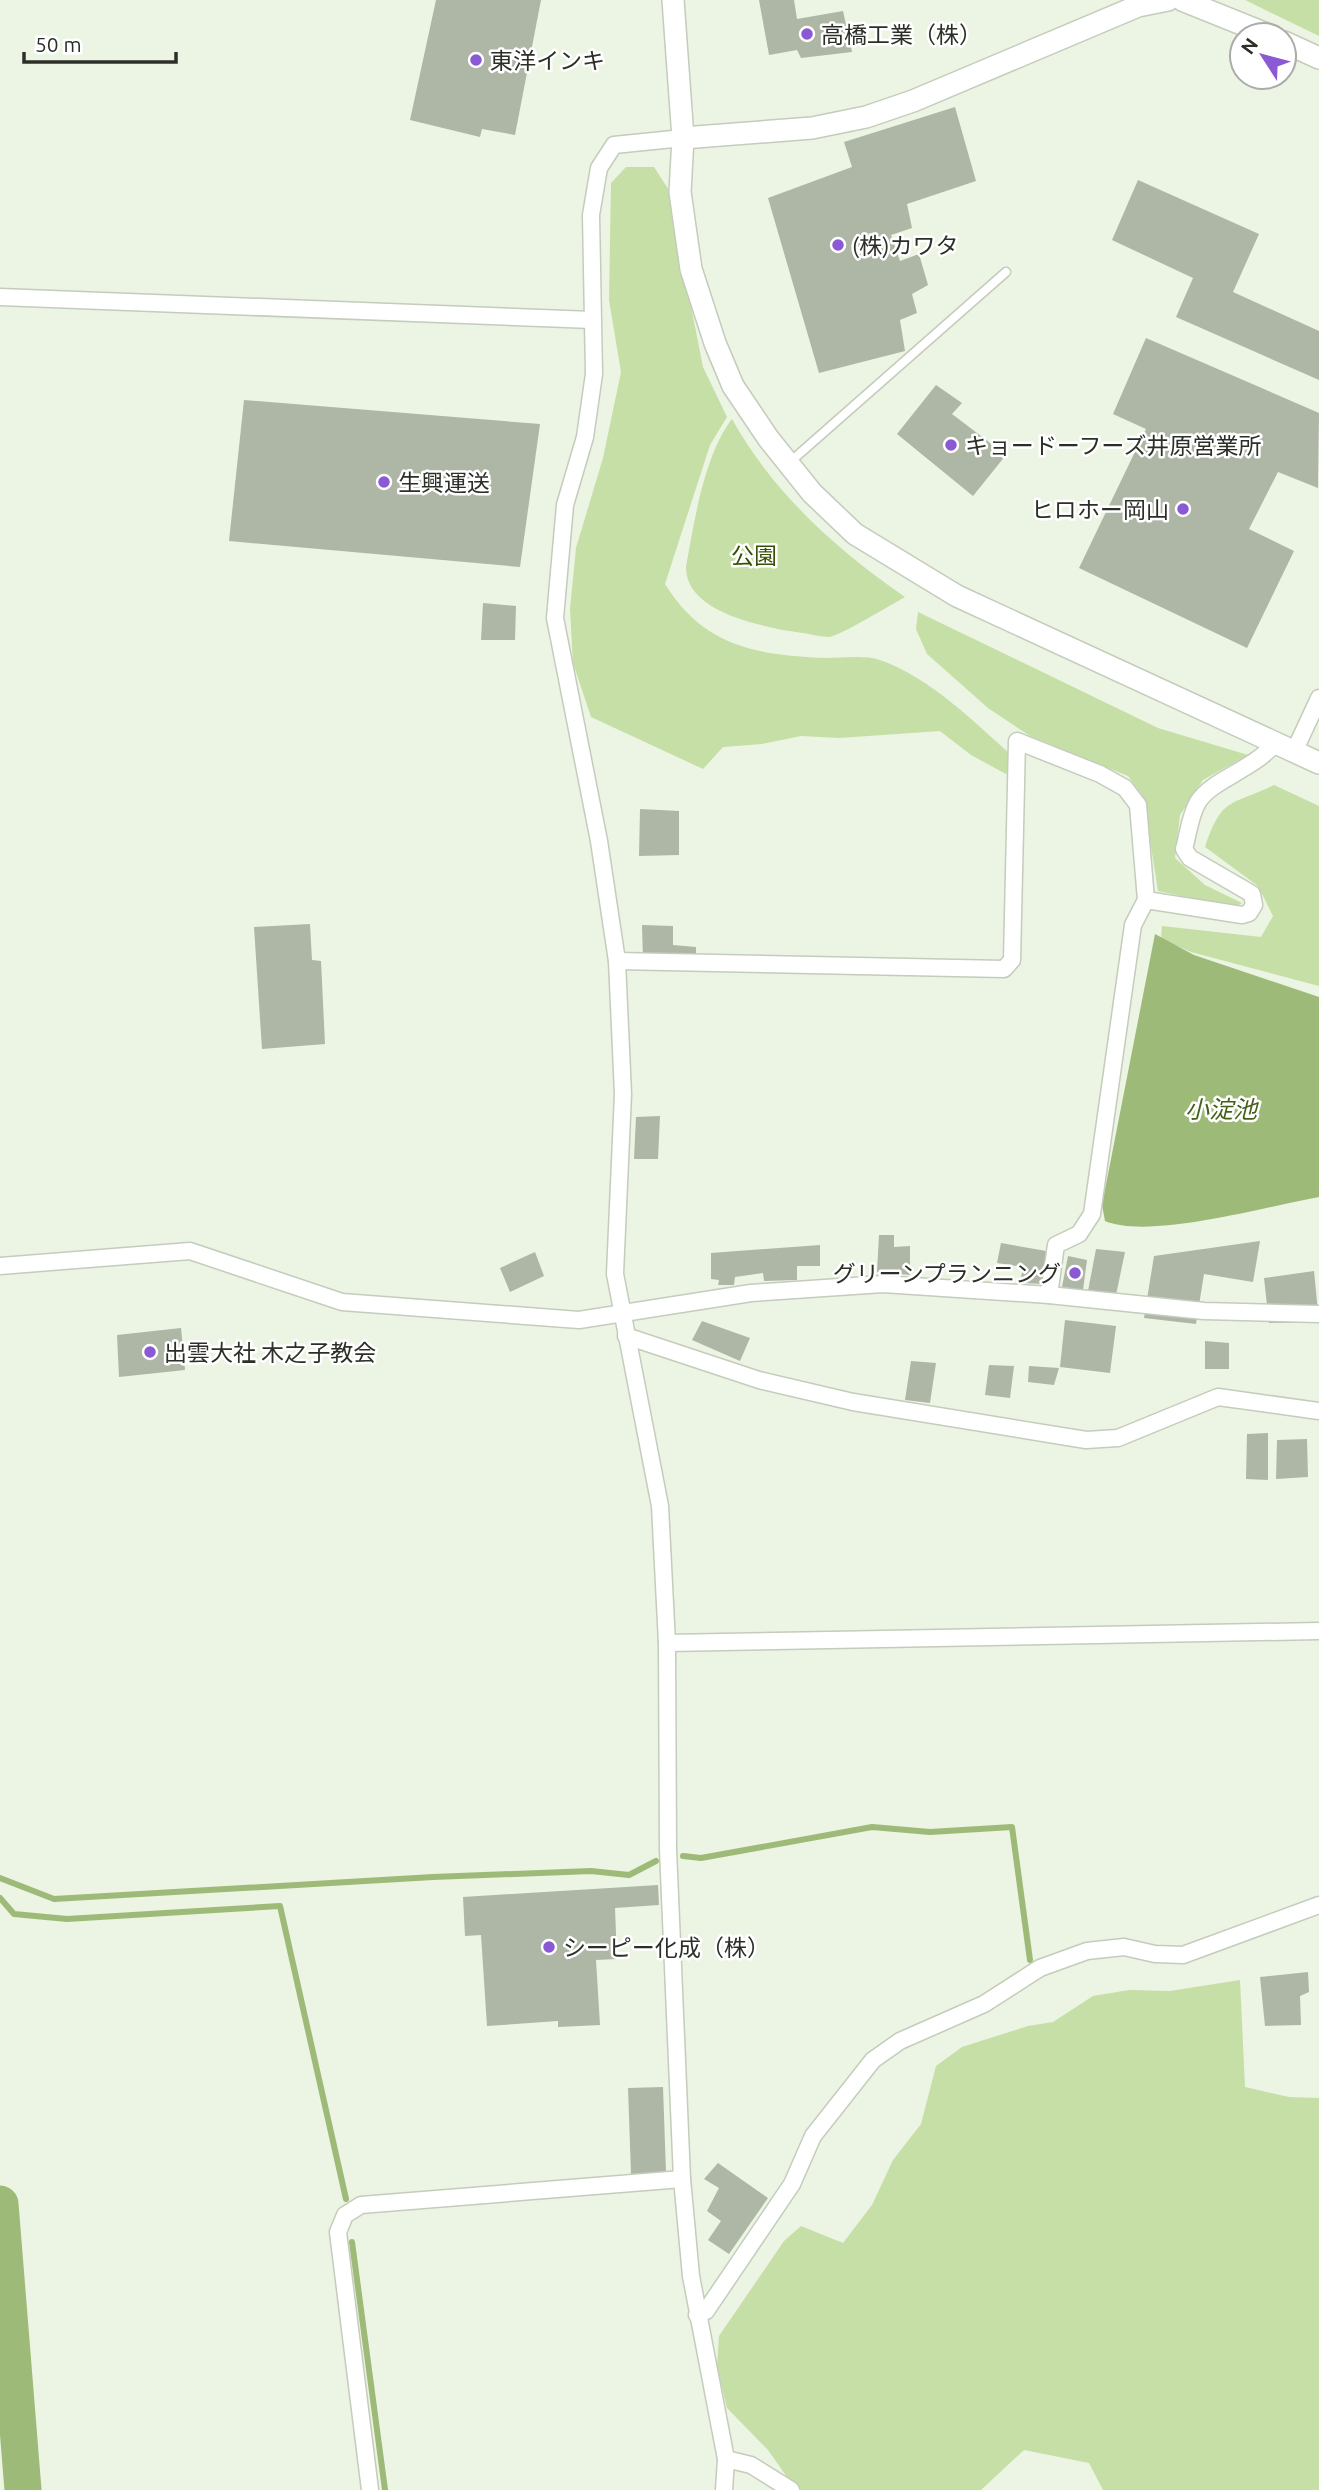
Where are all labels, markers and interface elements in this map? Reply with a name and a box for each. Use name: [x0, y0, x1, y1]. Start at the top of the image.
scale bar: [24, 21, 177, 65]
north arrow: [1228, 21, 1298, 91]
place label: 高橋工業（株）: [821, 22, 982, 47]
marker: 高橋工業（株）: [799, 26, 815, 42]
text: 50 m: [35, 32, 82, 56]
text: N: [1236, 34, 1262, 58]
place label: 東洋インキ: [490, 48, 605, 73]
marker: 東洋インキ: [468, 52, 484, 68]
place label: (株)カワタ: [852, 233, 959, 259]
marker: (株)カワタ: [830, 237, 846, 253]
place label: キョードーフーズ井原営業所: [965, 433, 1261, 458]
marker: キョードーフーズ井原営業所: [943, 437, 959, 453]
place label: 生興運送: [398, 470, 490, 495]
marker: 生興運送: [376, 474, 392, 490]
place label: ヒロホー岡山: [1031, 497, 1169, 522]
marker: ヒロホー岡山: [1175, 501, 1191, 517]
park label: 公園: [731, 543, 777, 568]
water label: 小淀池: [1185, 1096, 1259, 1123]
place label: グリーンプランニング: [833, 1261, 1061, 1286]
marker: グリーンプランニング: [1067, 1265, 1083, 1281]
place label: 出雲大社 木之子教会: [164, 1340, 376, 1365]
marker: 出雲大社 木之子教会: [142, 1344, 158, 1360]
place label: シーピー化成（株）: [563, 1935, 770, 1960]
marker: シーピー化成（株）: [541, 1939, 557, 1955]

